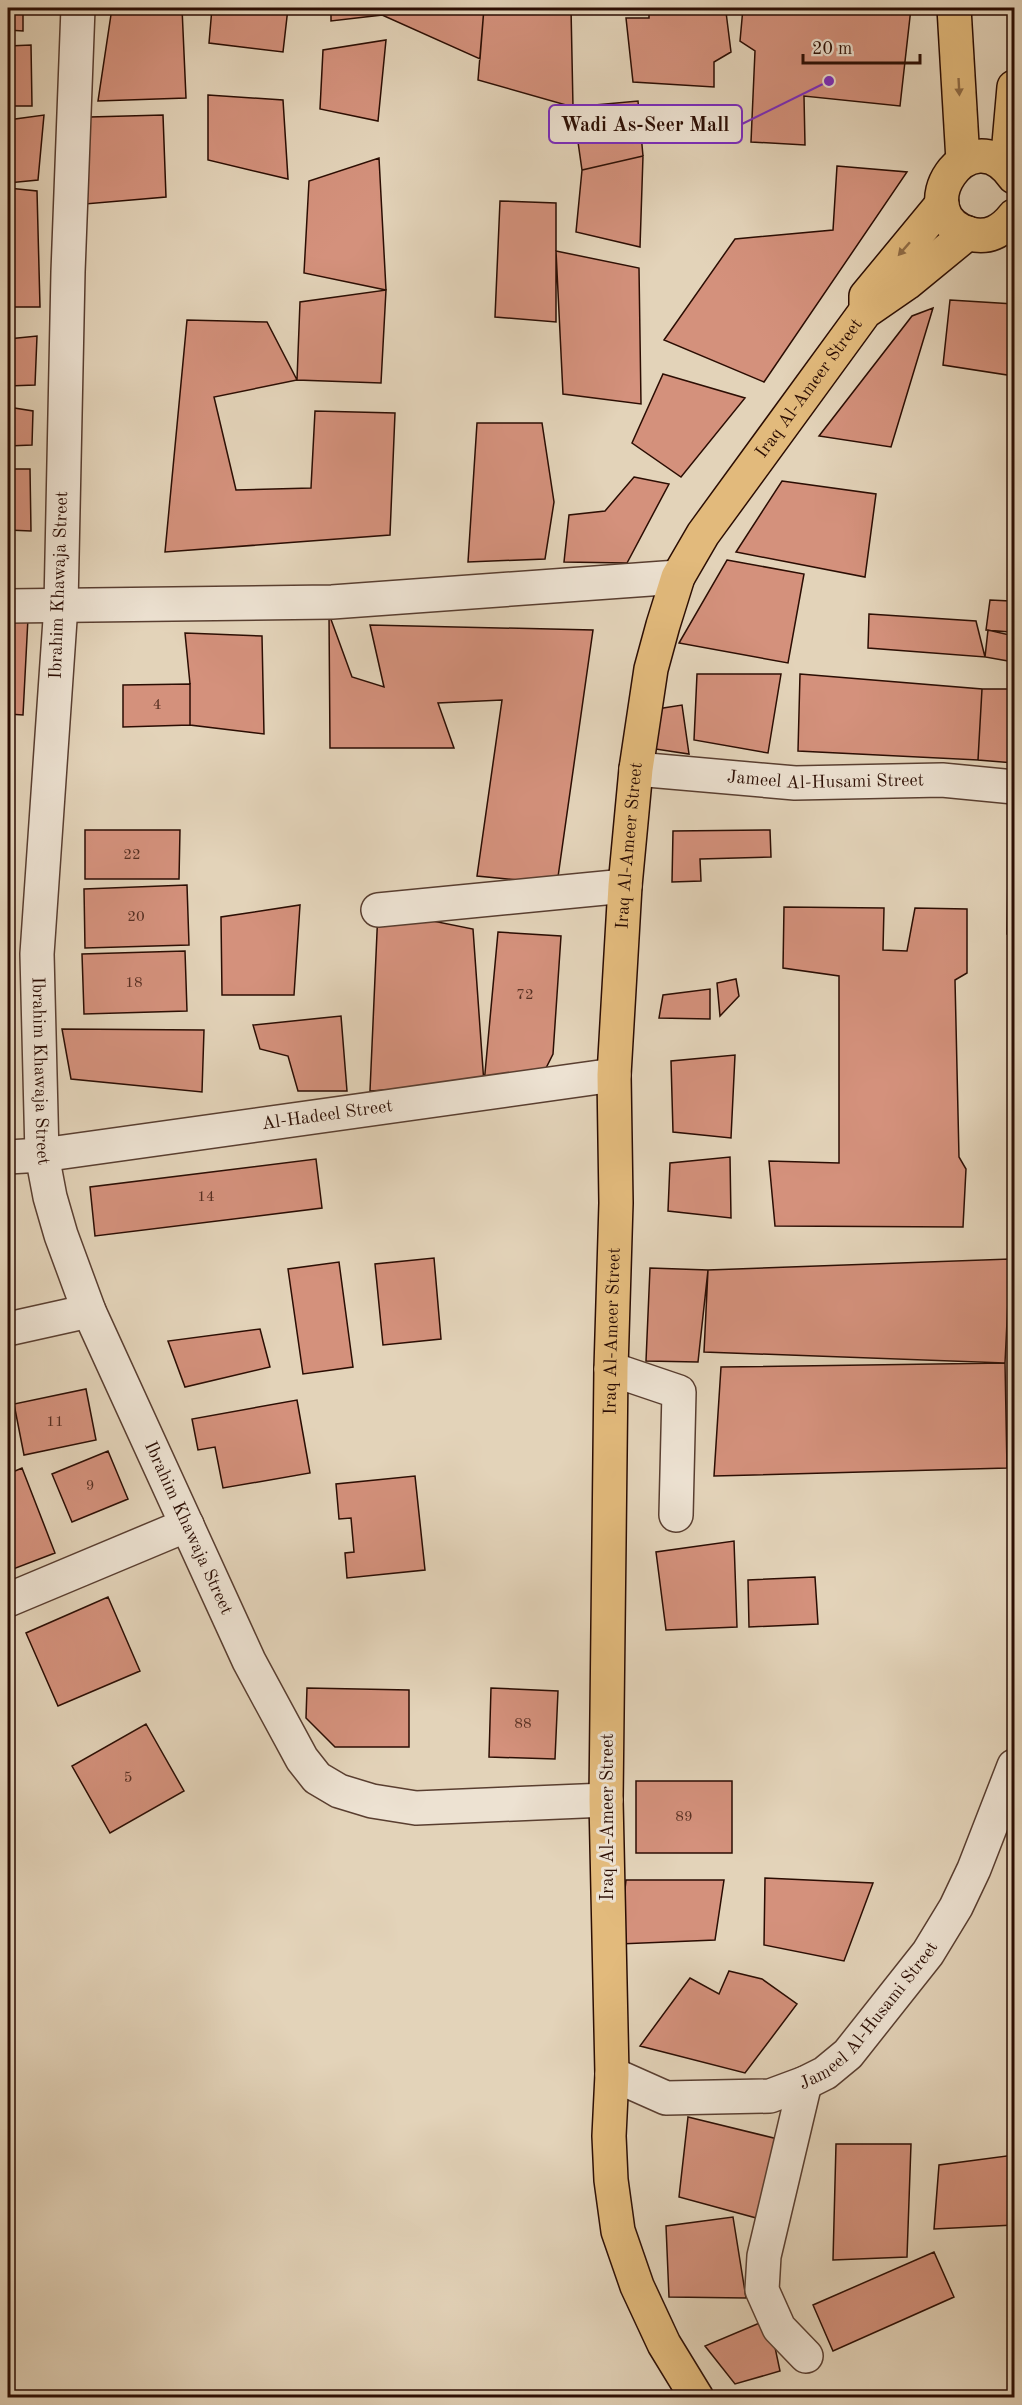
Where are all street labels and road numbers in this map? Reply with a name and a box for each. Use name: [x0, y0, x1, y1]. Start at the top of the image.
street label: Iraq Al-Ameer Street: [753, 315, 866, 461]
street label: Ibrahim Khawaja Street: [47, 491, 71, 679]
street label: Iraq Al-Ameer Street: [613, 761, 646, 930]
street label: Jameel Al-Husami Street: [726, 768, 924, 792]
street label: Ibrahim Khawaja Street: [29, 977, 53, 1166]
street label: Al-Hadeel Street: [261, 1097, 394, 1133]
street label: Iraq Al-Ameer Street: [601, 1247, 624, 1415]
street label: Ibrahim Khawaja Street: [141, 1439, 236, 1617]
street label: Iraq Al-Ameer Street: [599, 1733, 617, 1901]
street label: Jameel Al-Husami Street: [797, 1939, 941, 2093]

